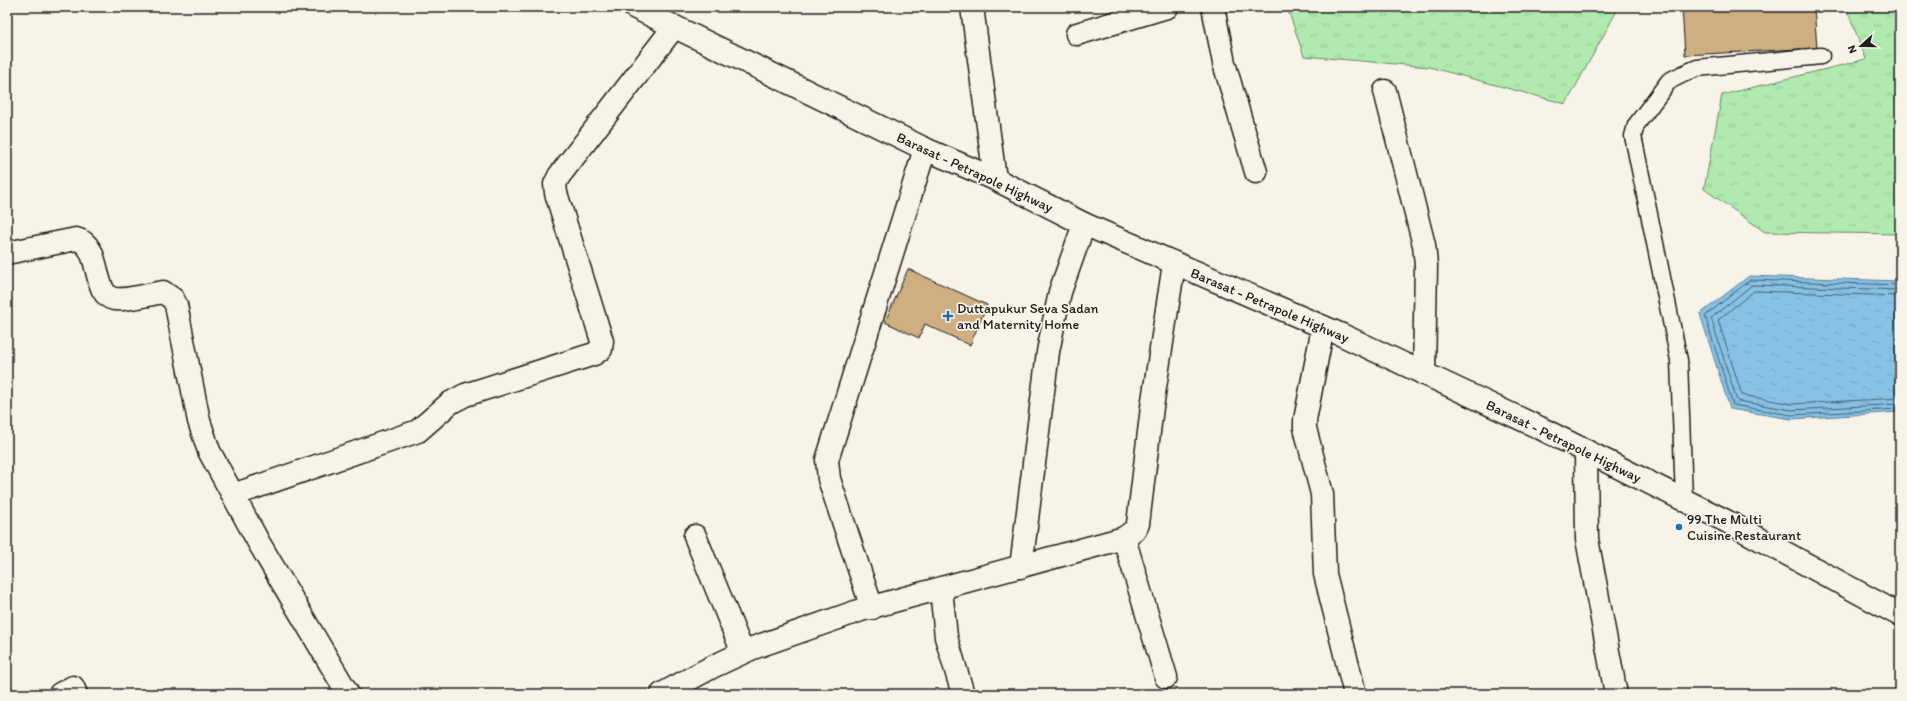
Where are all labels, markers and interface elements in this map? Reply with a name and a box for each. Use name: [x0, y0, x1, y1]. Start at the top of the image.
north arrow: [1841, 26, 1881, 66]
text: N: [1845, 44, 1860, 55]
street label: Barasat - Petrapole Highway: [894, 129, 1056, 216]
street label: Barasat - Petrapole Highway: [1188, 264, 1352, 347]
place label: Duttapukur Seva Sadan and Maternity Home: [957, 300, 1099, 333]
marker: Duttapukur Seva Sadan and Maternity Home: [942, 310, 954, 322]
street label: Barasat - Petrapole Highway: [1483, 396, 1645, 487]
place label: 99 The Multi Cuisine Restaurant: [1687, 511, 1801, 544]
marker: 99 The Multi Cuisine Restaurant: [1674, 522, 1684, 532]

